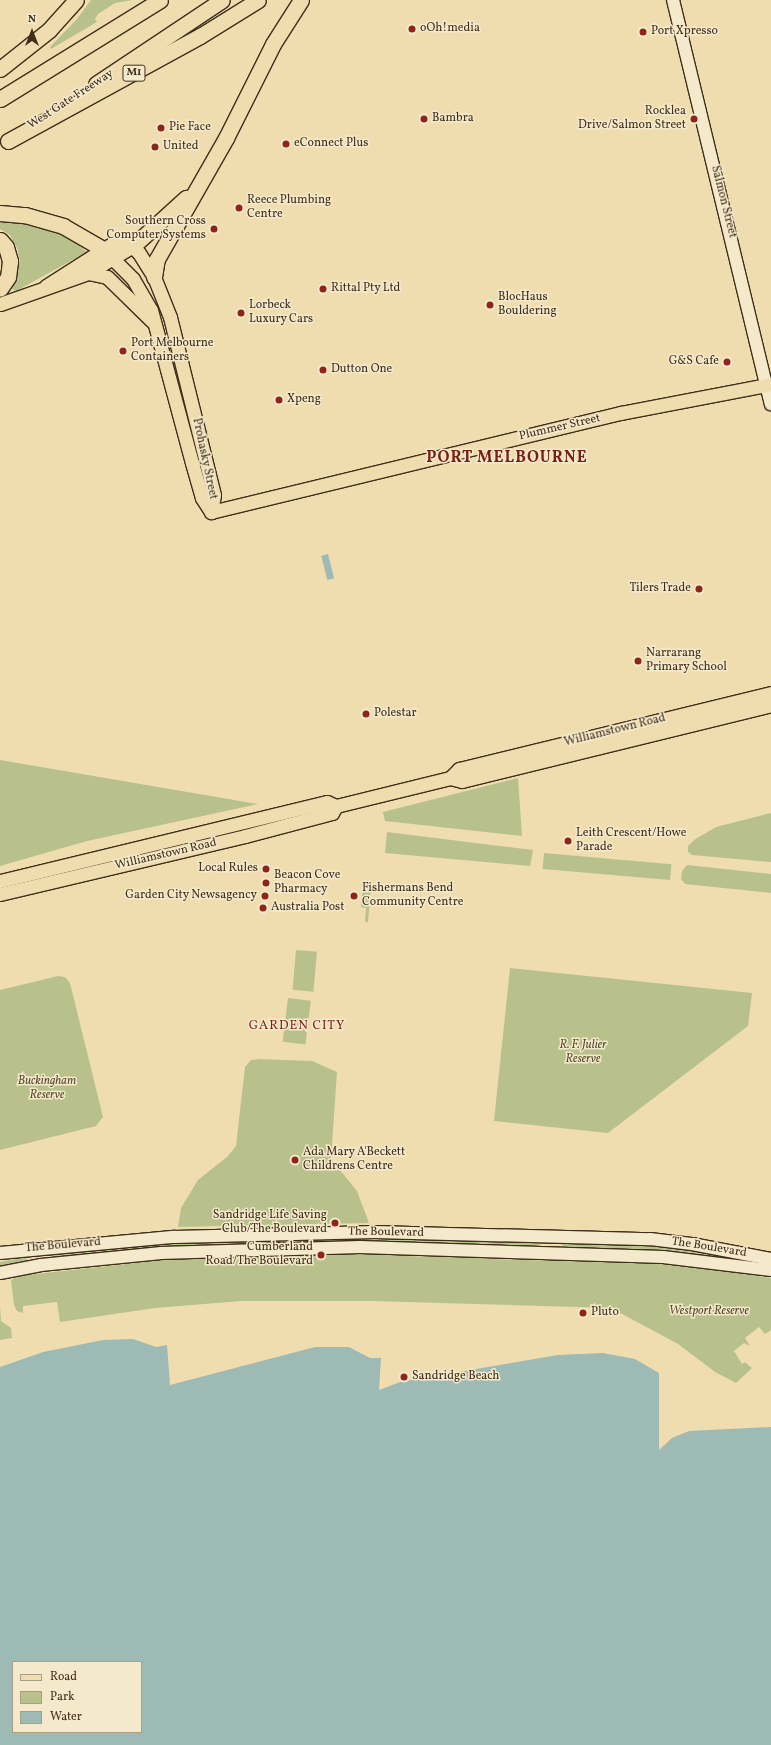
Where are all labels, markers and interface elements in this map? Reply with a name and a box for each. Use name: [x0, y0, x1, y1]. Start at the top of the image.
north arrow: [12, 12, 52, 52]
text: N: [28, 12, 36, 27]
place label: oOh!media: [420, 22, 480, 36]
marker: oOh!media: [407, 24, 417, 34]
place label: Port Xpresso: [651, 25, 718, 39]
marker: Port Xpresso: [638, 27, 648, 37]
road number: M1: [122, 64, 146, 82]
street label: West Gate Freeway: [25, 67, 117, 133]
place label: Rocklea Drive/Salmon Street: [578, 105, 686, 133]
place label: Bambra: [432, 112, 474, 126]
marker: Bambra: [419, 114, 429, 124]
marker: Rocklea Drive/Salmon Street: [689, 114, 699, 124]
place label: Pie Face: [169, 121, 211, 135]
marker: Pie Face: [156, 123, 166, 133]
place label: eConnect Plus: [294, 137, 368, 151]
marker: eConnect Plus: [281, 139, 291, 149]
place label: United: [163, 140, 198, 154]
marker: United: [150, 142, 160, 152]
street label: Salmon Street: [707, 164, 739, 240]
place label: Reece Plumbing Centre: [247, 194, 331, 222]
marker: Reece Plumbing Centre: [234, 203, 244, 213]
place label: Southern Cross Computer Systems: [107, 215, 206, 243]
marker: Southern Cross Computer Systems: [209, 224, 219, 234]
place label: Rittal Pty Ltd: [331, 282, 401, 296]
marker: Rittal Pty Ltd: [318, 284, 328, 294]
place label: BlocHaus Bouldering: [498, 291, 557, 319]
place label: Lorbeck Luxury Cars: [249, 299, 313, 327]
marker: BlocHaus Bouldering: [485, 300, 495, 310]
marker: Lorbeck Luxury Cars: [236, 308, 246, 318]
place label: Port Melbourne Containers: [131, 337, 214, 365]
marker: Port Melbourne Containers: [118, 346, 128, 356]
place label: G&S Cafe: [669, 355, 719, 369]
marker: G&S Cafe: [722, 357, 732, 367]
place label: Dutton One: [331, 363, 392, 377]
marker: Dutton One: [318, 365, 328, 375]
place label: Xpeng: [287, 393, 321, 407]
marker: Xpeng: [274, 395, 284, 405]
street label: Plummer Street: [518, 412, 602, 444]
street label: Prohasky Street: [188, 417, 220, 501]
district label: PORT MELBOURNE: [426, 448, 588, 468]
place label: Tilers Trade: [629, 582, 691, 596]
marker: Tilers Trade: [694, 584, 704, 594]
place label: Narrarang Primary School: [646, 647, 727, 675]
marker: Narrarang Primary School: [633, 656, 643, 666]
place label: Polestar: [374, 707, 417, 721]
marker: Polestar: [361, 709, 371, 719]
street label: Williamstown Road: [563, 711, 667, 751]
place label: Leith Crescent/Howe Parade: [576, 827, 686, 855]
street label: Williamstown Road: [114, 836, 218, 874]
marker: Leith Crescent/Howe Parade: [563, 836, 573, 846]
place label: Local Rules: [198, 862, 258, 876]
marker: Local Rules: [261, 864, 271, 874]
place label: Beacon Cove Pharmacy: [274, 869, 340, 897]
marker: Beacon Cove Pharmacy: [261, 878, 271, 888]
place label: Fishermans Bend Community Centre: [362, 882, 464, 910]
place label: Garden City Newsagency: [125, 889, 257, 903]
marker: Garden City Newsagency: [260, 891, 270, 901]
marker: Fishermans Bend Community Centre: [349, 891, 359, 901]
place label: Australia Post: [271, 901, 344, 915]
marker: Australia Post: [258, 903, 268, 913]
district label: GARDEN CITY: [249, 1018, 345, 1034]
park label: R. F. Julier Reserve: [559, 1039, 607, 1067]
park label: Buckingham Reserve: [18, 1075, 76, 1103]
place label: Ada Mary A'Beckett Childrens Centre: [303, 1146, 406, 1174]
marker: Ada Mary A'Beckett Childrens Centre: [290, 1155, 300, 1165]
place label: Sandridge Life Saving Club/The Boulevard: [213, 1209, 327, 1237]
marker: Sandridge Life Saving Club/The Boulevard: [330, 1218, 340, 1228]
street label: The Boulevard: [348, 1225, 424, 1241]
street label: The Boulevard: [670, 1235, 748, 1261]
street label: The Boulevard: [25, 1236, 101, 1256]
place label: Cumberland Road/The Boulevard: [206, 1241, 313, 1269]
marker: Cumberland Road/The Boulevard: [316, 1250, 326, 1260]
park label: Westport Reserve: [669, 1305, 749, 1319]
place label: Pluto: [591, 1306, 619, 1320]
marker: Pluto: [578, 1308, 588, 1318]
place label: Sandridge Beach: [412, 1370, 500, 1384]
marker: Sandridge Beach: [399, 1372, 409, 1382]
legend: [12, 1661, 142, 1733]
text: Road: [50, 1669, 77, 1685]
text: Park: [50, 1689, 75, 1705]
text: Water: [50, 1709, 82, 1725]

